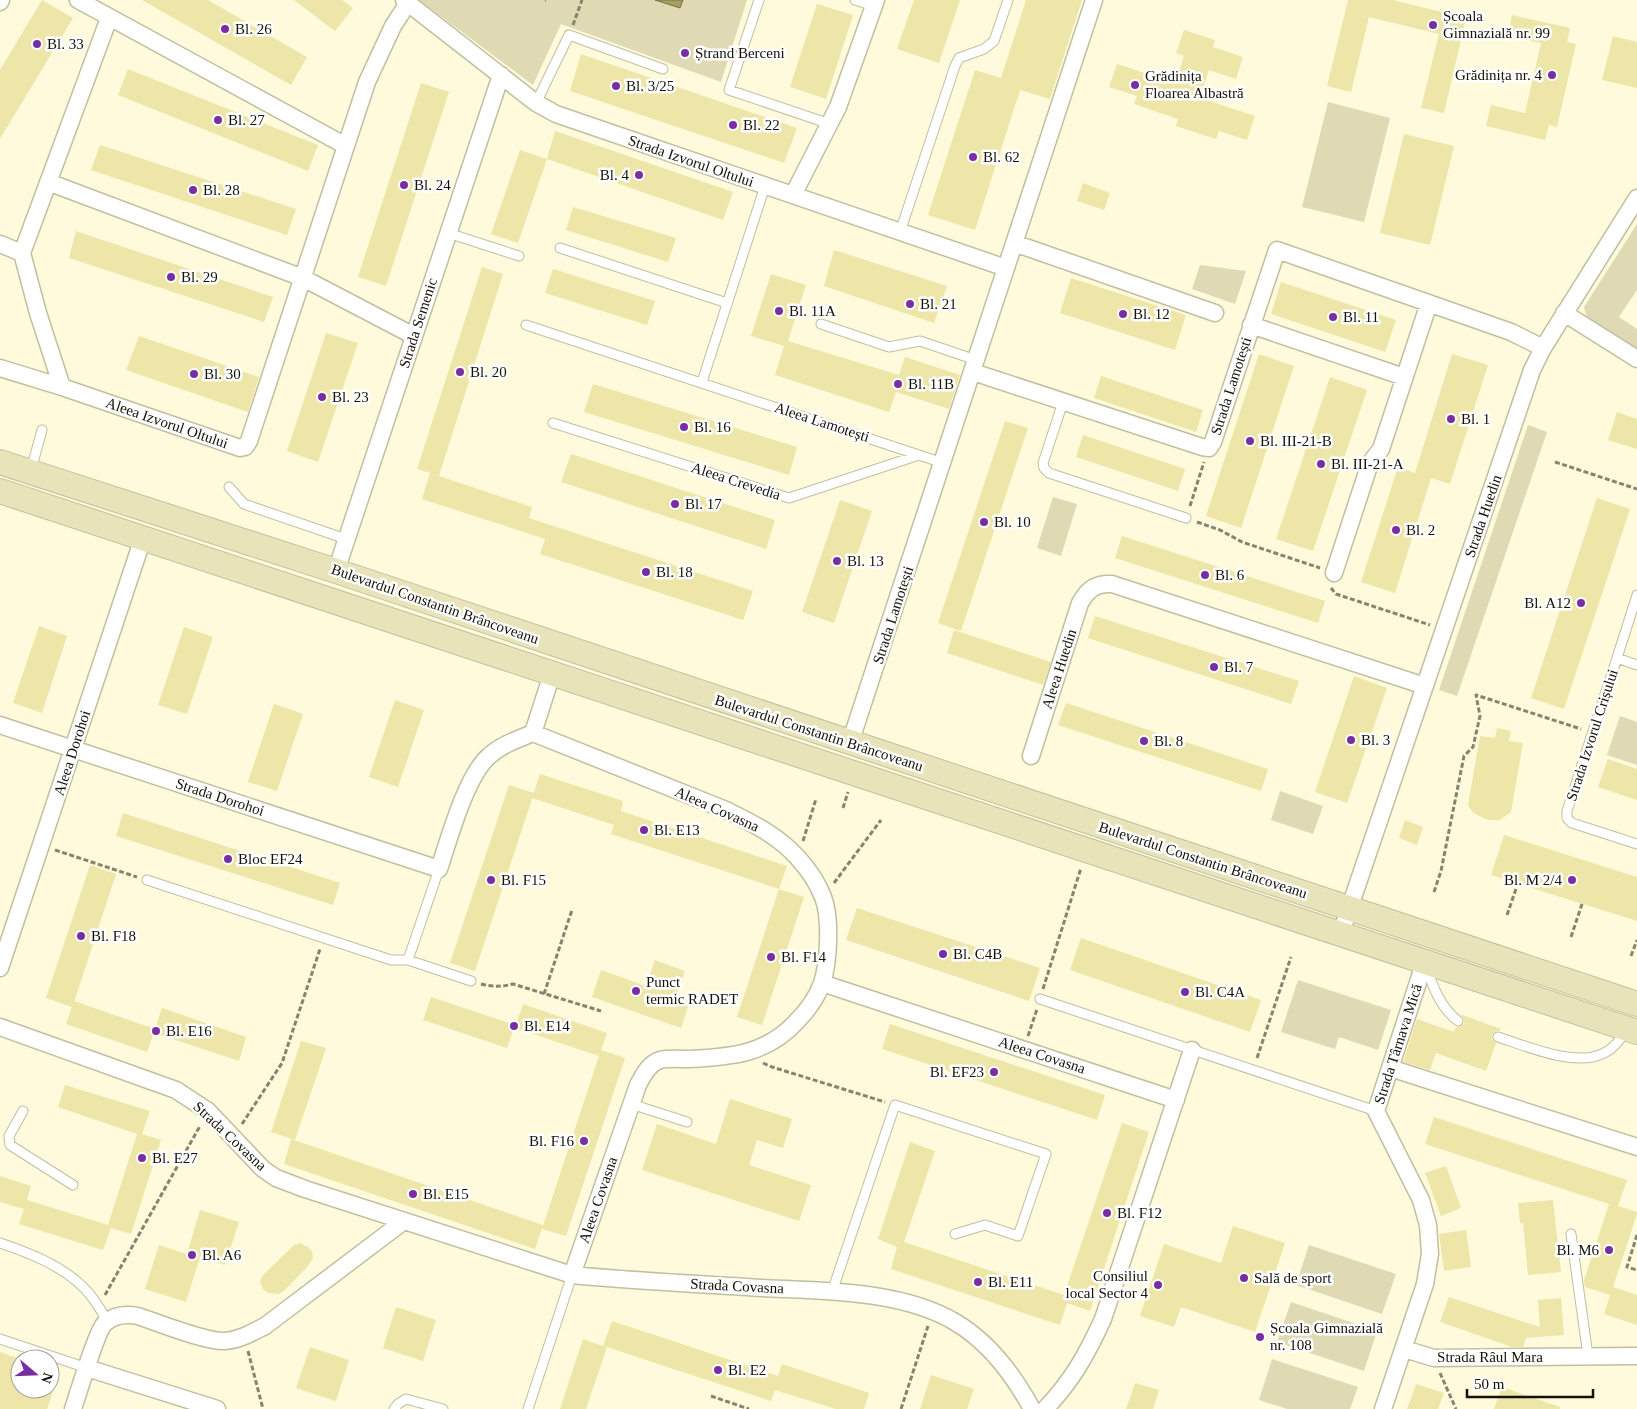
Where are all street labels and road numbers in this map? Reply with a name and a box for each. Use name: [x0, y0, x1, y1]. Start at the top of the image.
street label: Strada Izvorul Oltului: [626, 132, 756, 190]
street label: Strada Semenic: [396, 276, 440, 370]
street label: Strada Lamotești: [1208, 335, 1255, 437]
street label: Aleea Izvorul Oltului: [104, 395, 230, 451]
street label: Aleea Lamotești: [772, 399, 871, 446]
street label: Aleea Crevedia: [689, 459, 783, 503]
street label: Strada Huedin: [1461, 472, 1505, 559]
street label: Bulevardul Constantin Brâncoveanu: [329, 561, 541, 647]
street label: Strada Lamotești: [870, 564, 917, 666]
street label: Aleea Huedin: [1039, 627, 1080, 711]
street label: Strada Izvorul Crișului: [1563, 667, 1622, 803]
street label: Bulevardul Constantin Brâncoveanu: [713, 692, 926, 774]
street label: Aleea Dorohoi: [51, 708, 93, 798]
street label: Strada Dorohoi: [174, 775, 266, 819]
street label: Aleea Covasna: [672, 783, 762, 835]
street label: Bulevardul Constantin Brâncoveanu: [1097, 819, 1310, 901]
street label: Strada Târnava Mică: [1371, 982, 1425, 1106]
street label: Aleea Covasna: [997, 1033, 1088, 1077]
street label: Strada Covasna: [190, 1098, 270, 1174]
street label: Aleea Covasna: [576, 1154, 620, 1245]
street label: Strada Covasna: [690, 1276, 785, 1296]
street label: Strada Râul Mara: [1437, 1349, 1543, 1365]

